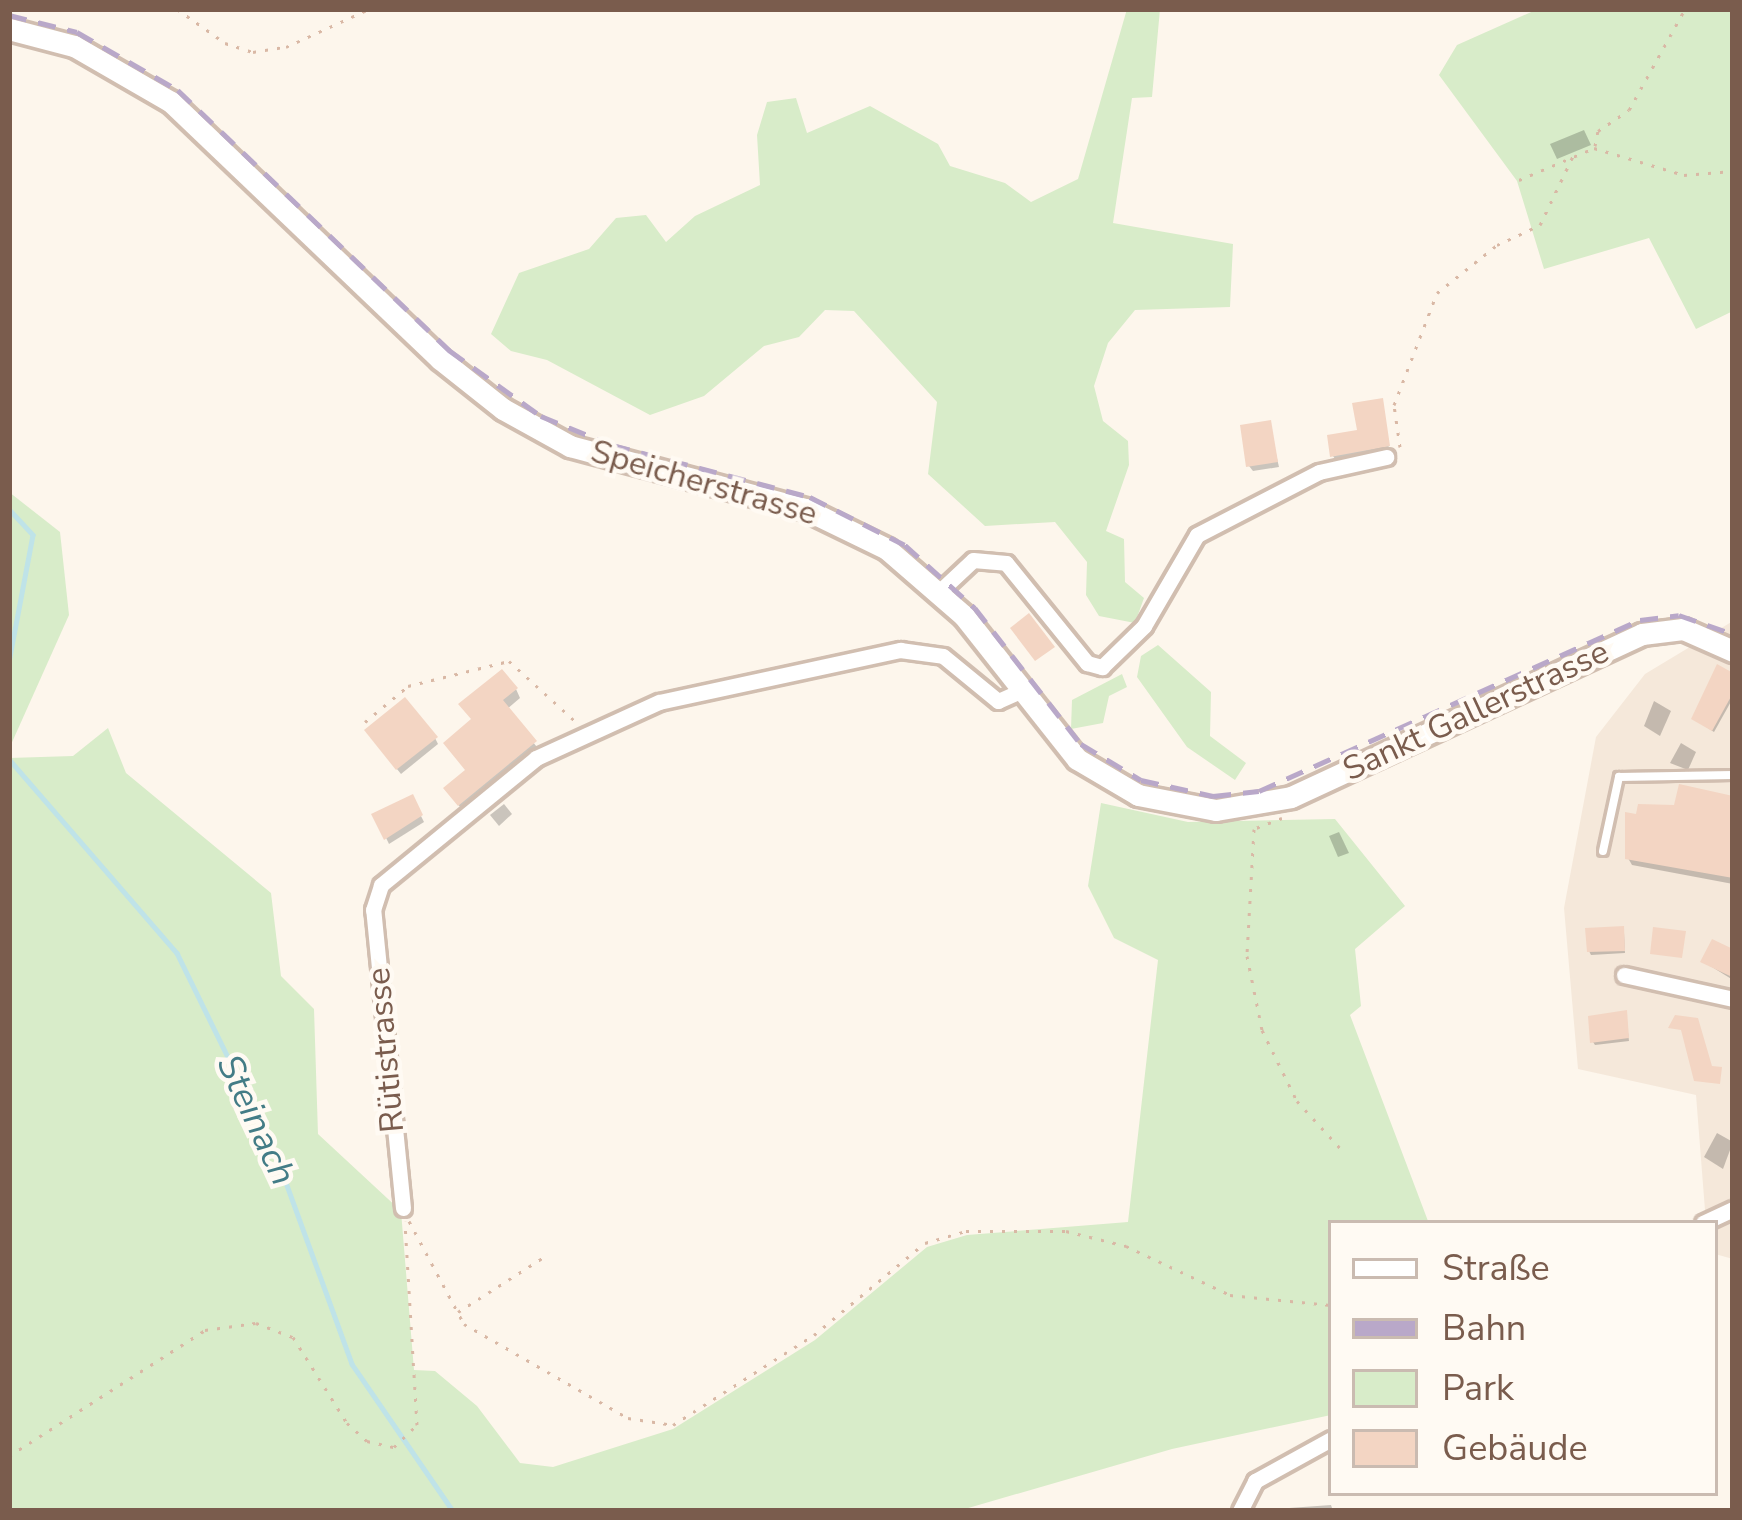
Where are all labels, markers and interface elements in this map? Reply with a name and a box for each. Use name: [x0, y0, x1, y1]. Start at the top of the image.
street label: Speicherstrasse: [586, 432, 822, 534]
street label: Sankt Gallerstrasse: [1337, 632, 1615, 790]
street label: Rütistrasse: [359, 966, 413, 1134]
water label: Steinach: [207, 1048, 305, 1192]
legend: [1328, 1220, 1718, 1496]
text: Straße: [1442, 1244, 1550, 1293]
text: Bahn: [1442, 1304, 1526, 1353]
text: Park: [1442, 1364, 1514, 1413]
text: Gebäude: [1442, 1424, 1588, 1473]

